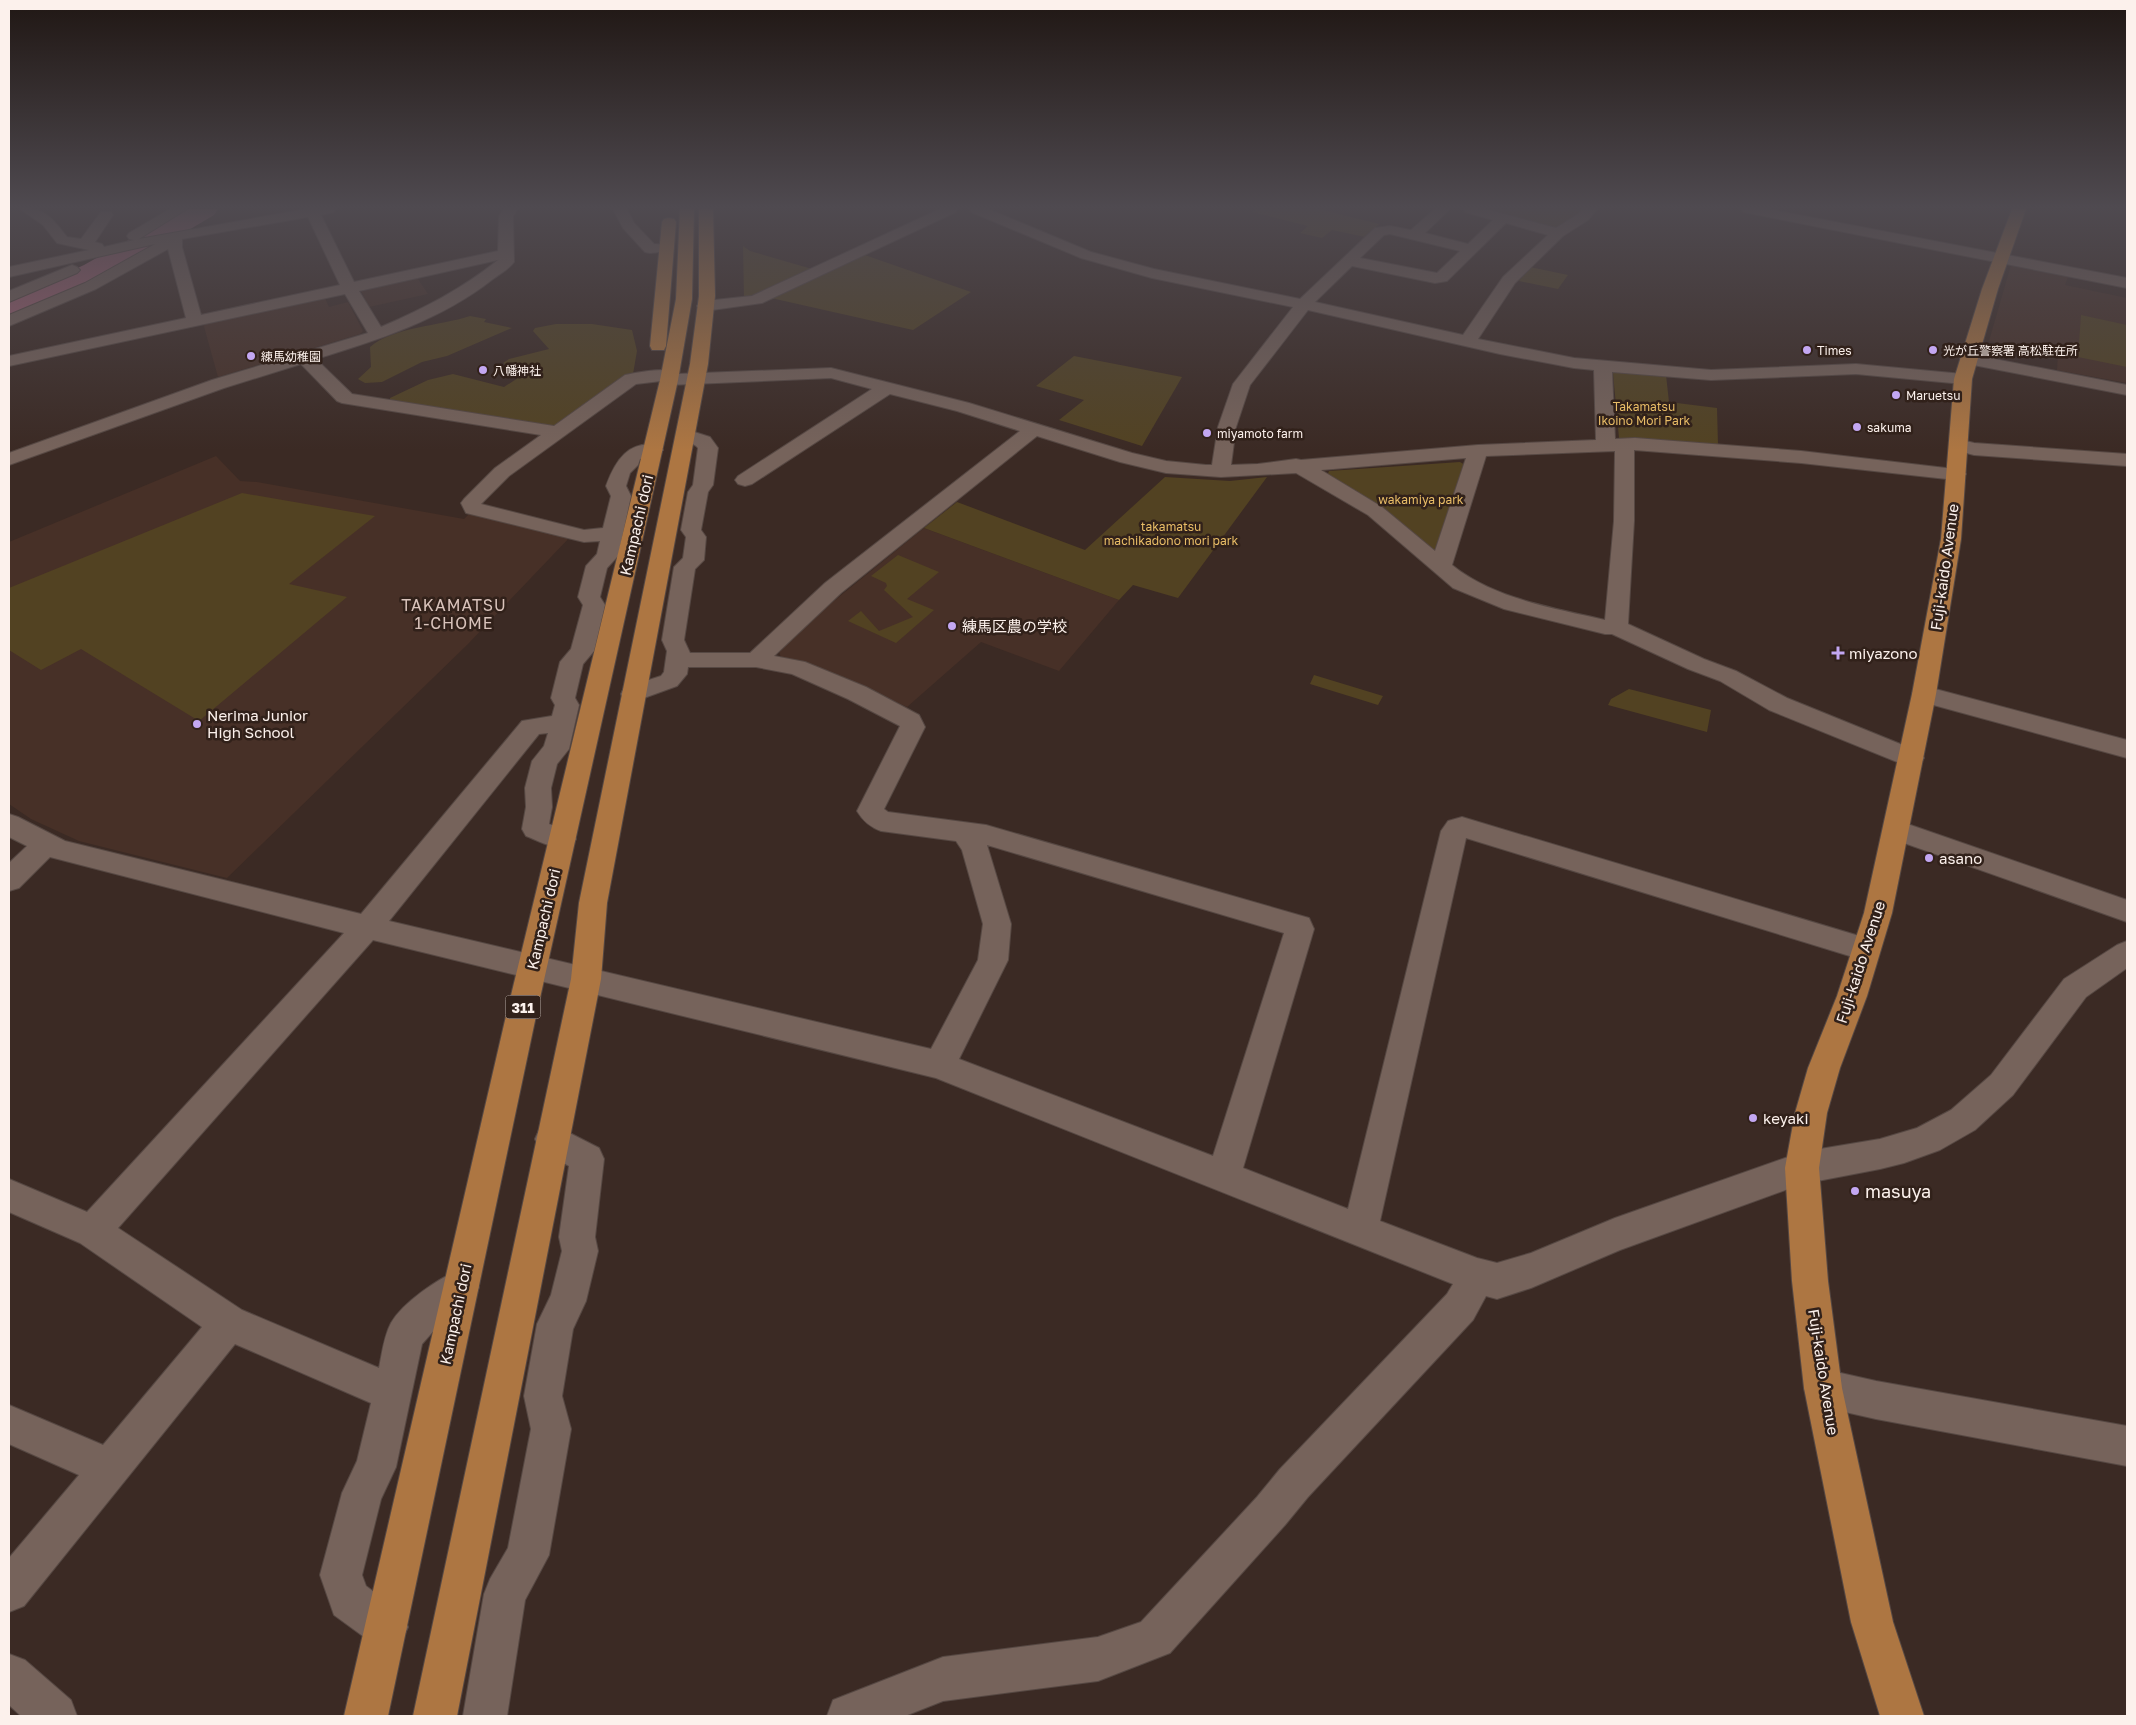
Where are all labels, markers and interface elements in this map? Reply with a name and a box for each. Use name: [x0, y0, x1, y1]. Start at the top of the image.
place label: Times: [1817, 343, 1852, 358]
place label: 光が丘警察署 高松駐在所: [1943, 343, 2078, 358]
marker: Times: [1801, 344, 1813, 356]
marker: 光が丘警察署 高松駐在所: [1927, 344, 1939, 356]
place label: 練馬幼稚園: [261, 349, 321, 364]
marker: 練馬幼稚園: [245, 350, 257, 362]
place label: 八幡神社: [493, 363, 541, 378]
marker: 八幡神社: [477, 364, 489, 376]
place label: Maruetsu: [1906, 388, 1960, 403]
marker: Maruetsu: [1890, 389, 1902, 401]
park label: Takamatsu Ikoino Mori Park: [1598, 399, 1691, 428]
place label: sakuma: [1867, 420, 1912, 435]
marker: sakuma: [1851, 421, 1863, 433]
place label: miyamoto farm: [1217, 426, 1303, 441]
marker: miyamoto farm: [1201, 427, 1213, 439]
street label: Kampachi dori: [616, 473, 656, 577]
park label: wakamiya park: [1378, 492, 1464, 507]
street label: Fuji-kaido Avenue: [1926, 502, 1962, 631]
park label: takamatsu machikadono mori park: [1104, 519, 1238, 548]
district label: TAKAMATSU 1-CHOME: [401, 595, 507, 633]
place label: 練馬区農の学校: [962, 617, 1067, 635]
marker: 練馬区農の学校: [946, 620, 958, 632]
place label: miyazono: [1849, 644, 1918, 662]
marker: miyazono: [1831, 646, 1845, 660]
place label: Nerima Junior High School: [207, 706, 308, 741]
marker: Nerima Junior High School: [191, 718, 203, 730]
place label: asano: [1939, 849, 1982, 867]
marker: asano: [1923, 852, 1935, 864]
street label: Kampachi dori: [523, 867, 563, 971]
street label: Fuji-kaido Avenue: [1832, 898, 1888, 1025]
road number: 311: [506, 996, 540, 1019]
place label: keyaki: [1763, 1109, 1809, 1127]
marker: keyaki: [1747, 1112, 1759, 1124]
place label: masuya: [1865, 1180, 1931, 1202]
marker: masuya: [1849, 1185, 1861, 1197]
street label: Kampachi dori: [435, 1262, 475, 1366]
street label: Fuji-kaido Avenue: [1805, 1308, 1843, 1437]

